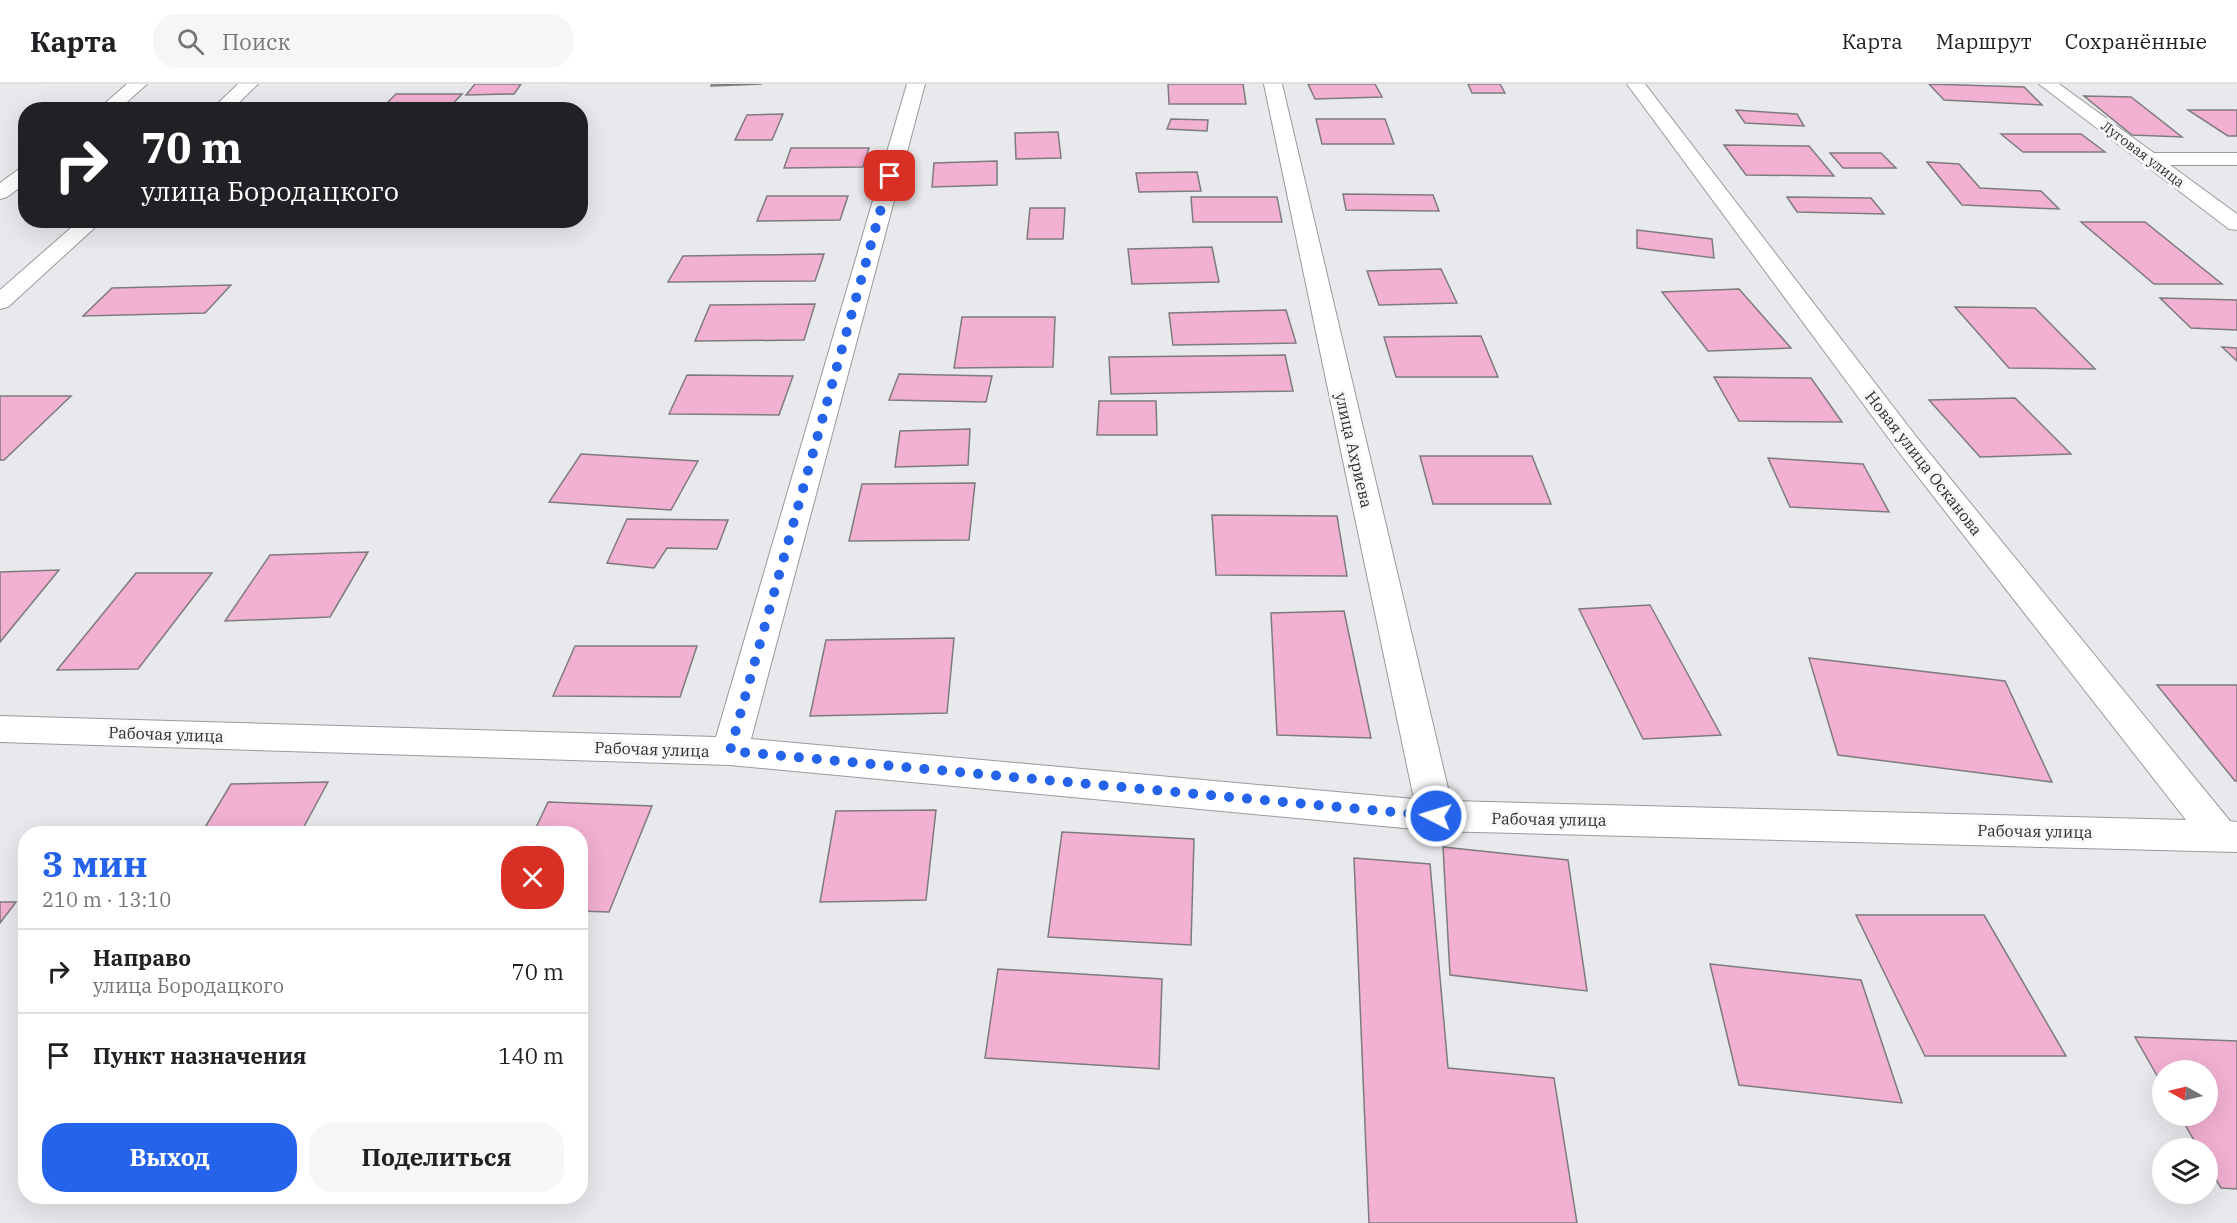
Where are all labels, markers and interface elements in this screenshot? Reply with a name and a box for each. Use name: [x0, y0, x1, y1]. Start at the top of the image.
search box: [153, 14, 573, 68]
text: Карта: [30, 23, 117, 60]
icon: search: [174, 25, 207, 58]
text: Поиск: [222, 27, 290, 56]
text: Карта: [1842, 27, 1903, 55]
text: Маршрут: [1936, 27, 2032, 55]
text: Сохранённые: [2065, 27, 2207, 55]
street label: Луговая улица: [2098, 117, 2189, 192]
text: 70 m: [141, 120, 242, 175]
icon: right: [42, 126, 120, 204]
pin: [864, 150, 915, 201]
icon: arrive: [873, 159, 906, 192]
text: улица Бородацкого: [141, 173, 399, 208]
street label: Новая улица Осканова: [1861, 387, 1987, 540]
street label: улица Ахриева: [1331, 390, 1377, 510]
street label: Рабочая улица: [108, 722, 224, 746]
street label: Рабочая улица: [594, 737, 710, 761]
position arrow: [1404, 784, 1468, 848]
street label: Рабочая улица: [1491, 808, 1607, 830]
street label: Рабочая улица: [1977, 820, 2093, 842]
text: 3 мин: [42, 840, 148, 887]
button: close: [501, 846, 564, 909]
text: 210 m · 13:10: [42, 886, 171, 913]
text: Направо: [93, 943, 191, 972]
icon: right: [42, 955, 75, 988]
text: 70 m: [512, 957, 564, 986]
text: улица Бородацкого: [93, 972, 284, 999]
icon: arrive: [42, 1039, 75, 1072]
text: Пункт назначения: [93, 1041, 307, 1070]
text: 140 m: [498, 1041, 564, 1070]
north arrow: [2152, 1060, 2218, 1126]
map controls: [2152, 1060, 2218, 1204]
button: Выход: [42, 1123, 297, 1192]
button: Поделиться: [309, 1123, 564, 1192]
button: layers: [2152, 1138, 2218, 1204]

